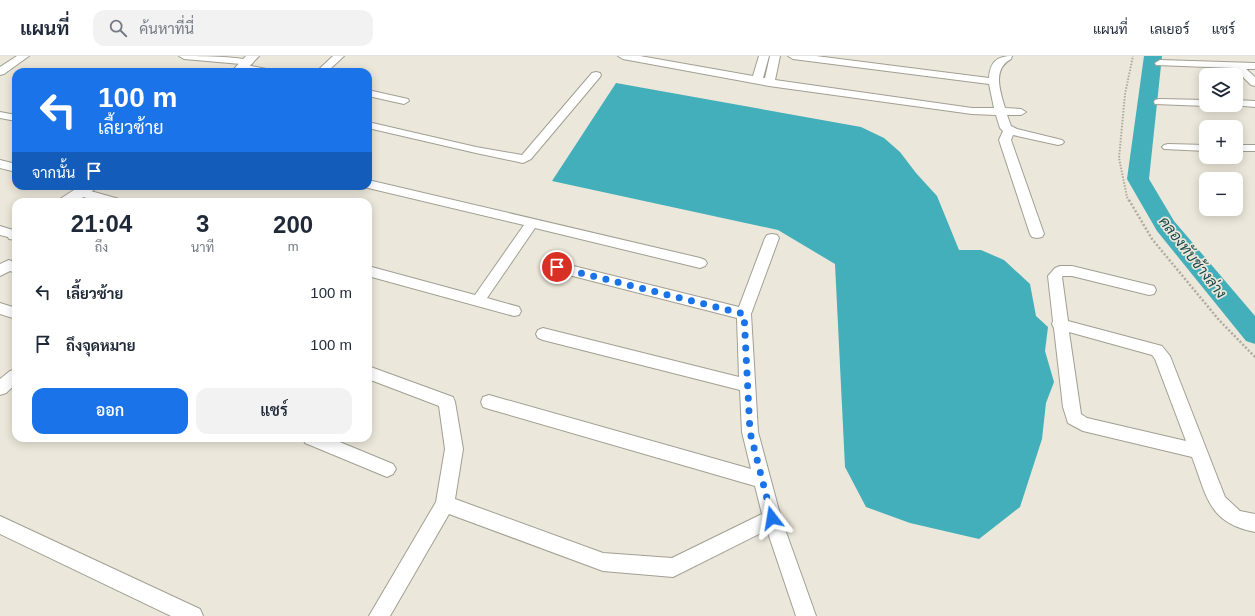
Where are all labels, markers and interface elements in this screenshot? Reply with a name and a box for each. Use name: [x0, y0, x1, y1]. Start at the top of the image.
search box: [93, 10, 373, 46]
icon: search: [107, 17, 129, 39]
text: แผนที่: [20, 18, 69, 39]
text: ค้นหาที่นี่: [139, 20, 194, 37]
text: แผนที่: [1093, 21, 1128, 37]
text: เลเยอร์: [1150, 21, 1190, 37]
text: แชร์: [1212, 21, 1235, 37]
map controls: [1199, 68, 1243, 216]
button: layers: [1199, 68, 1243, 112]
text: 100 m: [98, 82, 177, 113]
icon: left: [32, 84, 84, 136]
text: เลี้ยวซ้าย: [98, 118, 164, 138]
button: +: [1199, 120, 1243, 164]
icon: arrive: [83, 160, 105, 182]
text: จากนั้น: [32, 164, 75, 181]
button: −: [1199, 172, 1243, 216]
text: 21:04: [71, 210, 132, 237]
text: 3: [196, 210, 209, 237]
text: 200: [273, 211, 313, 238]
water label: คลองทับช้างล่าง: [1156, 212, 1231, 301]
text: m: [288, 239, 299, 254]
text: ถึง: [95, 240, 108, 255]
text: นาที: [191, 240, 214, 255]
pin: [540, 250, 574, 284]
icon: arrive: [546, 256, 568, 278]
icon: left: [32, 281, 54, 303]
text: 100 m: [310, 284, 352, 301]
text: เลี้ยวซ้าย: [66, 285, 123, 302]
icon: arrive: [32, 333, 54, 355]
text: 100 m: [310, 336, 352, 353]
text: ถึงจุดหมาย: [66, 337, 136, 354]
button: ออก: [32, 388, 188, 434]
button: แชร์: [196, 388, 352, 434]
position arrow: [751, 497, 793, 539]

